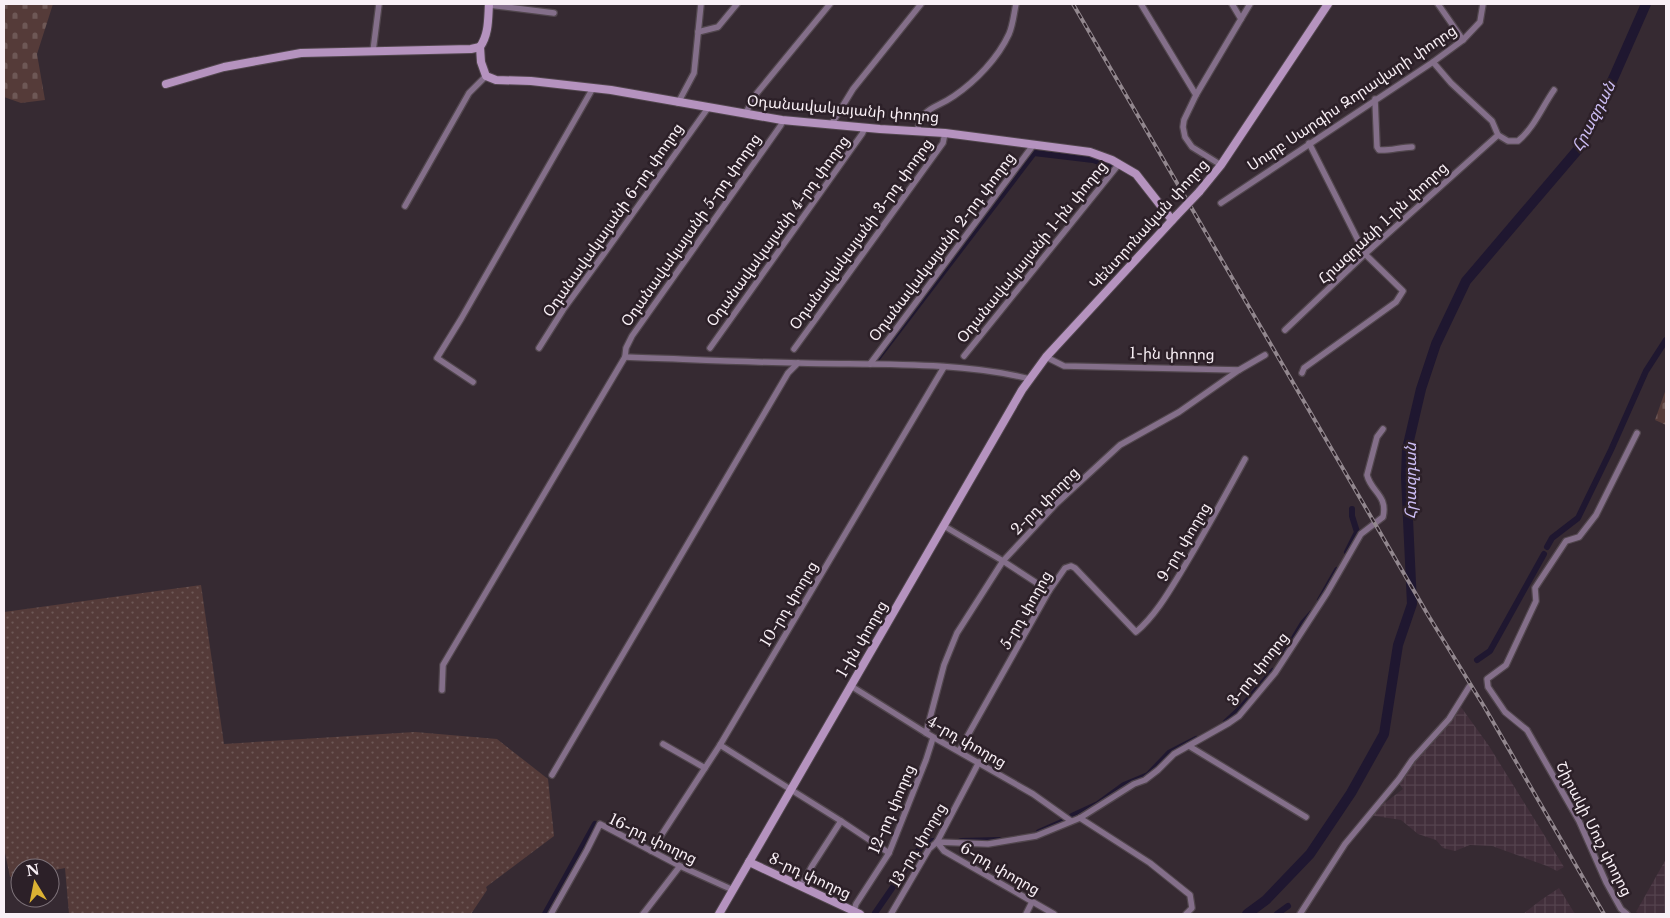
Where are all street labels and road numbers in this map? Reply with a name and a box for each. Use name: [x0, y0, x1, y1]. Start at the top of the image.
street label: Սուրբ Սարգիս Զորավարի փողոց: [1243, 20, 1460, 175]
street label: Օդանավակայանի փողոց: [746, 91, 940, 126]
street label: Օդանավակայանի 6-րդ փողոց: [538, 119, 687, 320]
street label: Օդանավակայանի 5-րդ փողոց: [617, 130, 765, 330]
street label: Օդանավակայանի 4-րդ փողոց: [702, 131, 853, 330]
street label: Օդանավակայանի 3-րդ փողոց: [785, 134, 936, 333]
street label: Օդանավակայանի 2-րդ փողոց: [864, 148, 1019, 345]
street label: Կենտրոնական փողոց: [1085, 155, 1212, 293]
street label: Օդանավակայանի 1-ին փողոց: [952, 157, 1111, 347]
street label: Հրազդանի 1-ին փողոց: [1314, 158, 1451, 288]
street label: 1-ին փողոց: [1129, 343, 1215, 364]
street label: 2-րդ փողոց: [1007, 463, 1083, 539]
street label: 9-րդ փողոց: [1153, 499, 1215, 585]
street label: 10-րդ փողոց: [756, 557, 822, 650]
street label: 5-րդ փողոց: [995, 567, 1056, 653]
street label: 1-ին փողոց: [832, 597, 891, 680]
street label: 3-րդ փողոց: [1223, 628, 1292, 709]
street label: 4-րդ փողոց: [924, 711, 1010, 772]
street label: Շիրակի Մուշ փողոց: [1552, 758, 1637, 899]
street label: 12-րդ փողոց: [864, 761, 919, 856]
street label: 13-րդ փողոց: [885, 799, 950, 890]
street label: 16-րդ փողոց: [606, 809, 700, 868]
street label: 6-րդ փողոց: [957, 838, 1044, 899]
street label: 8-րդ փողոց: [766, 848, 854, 903]

